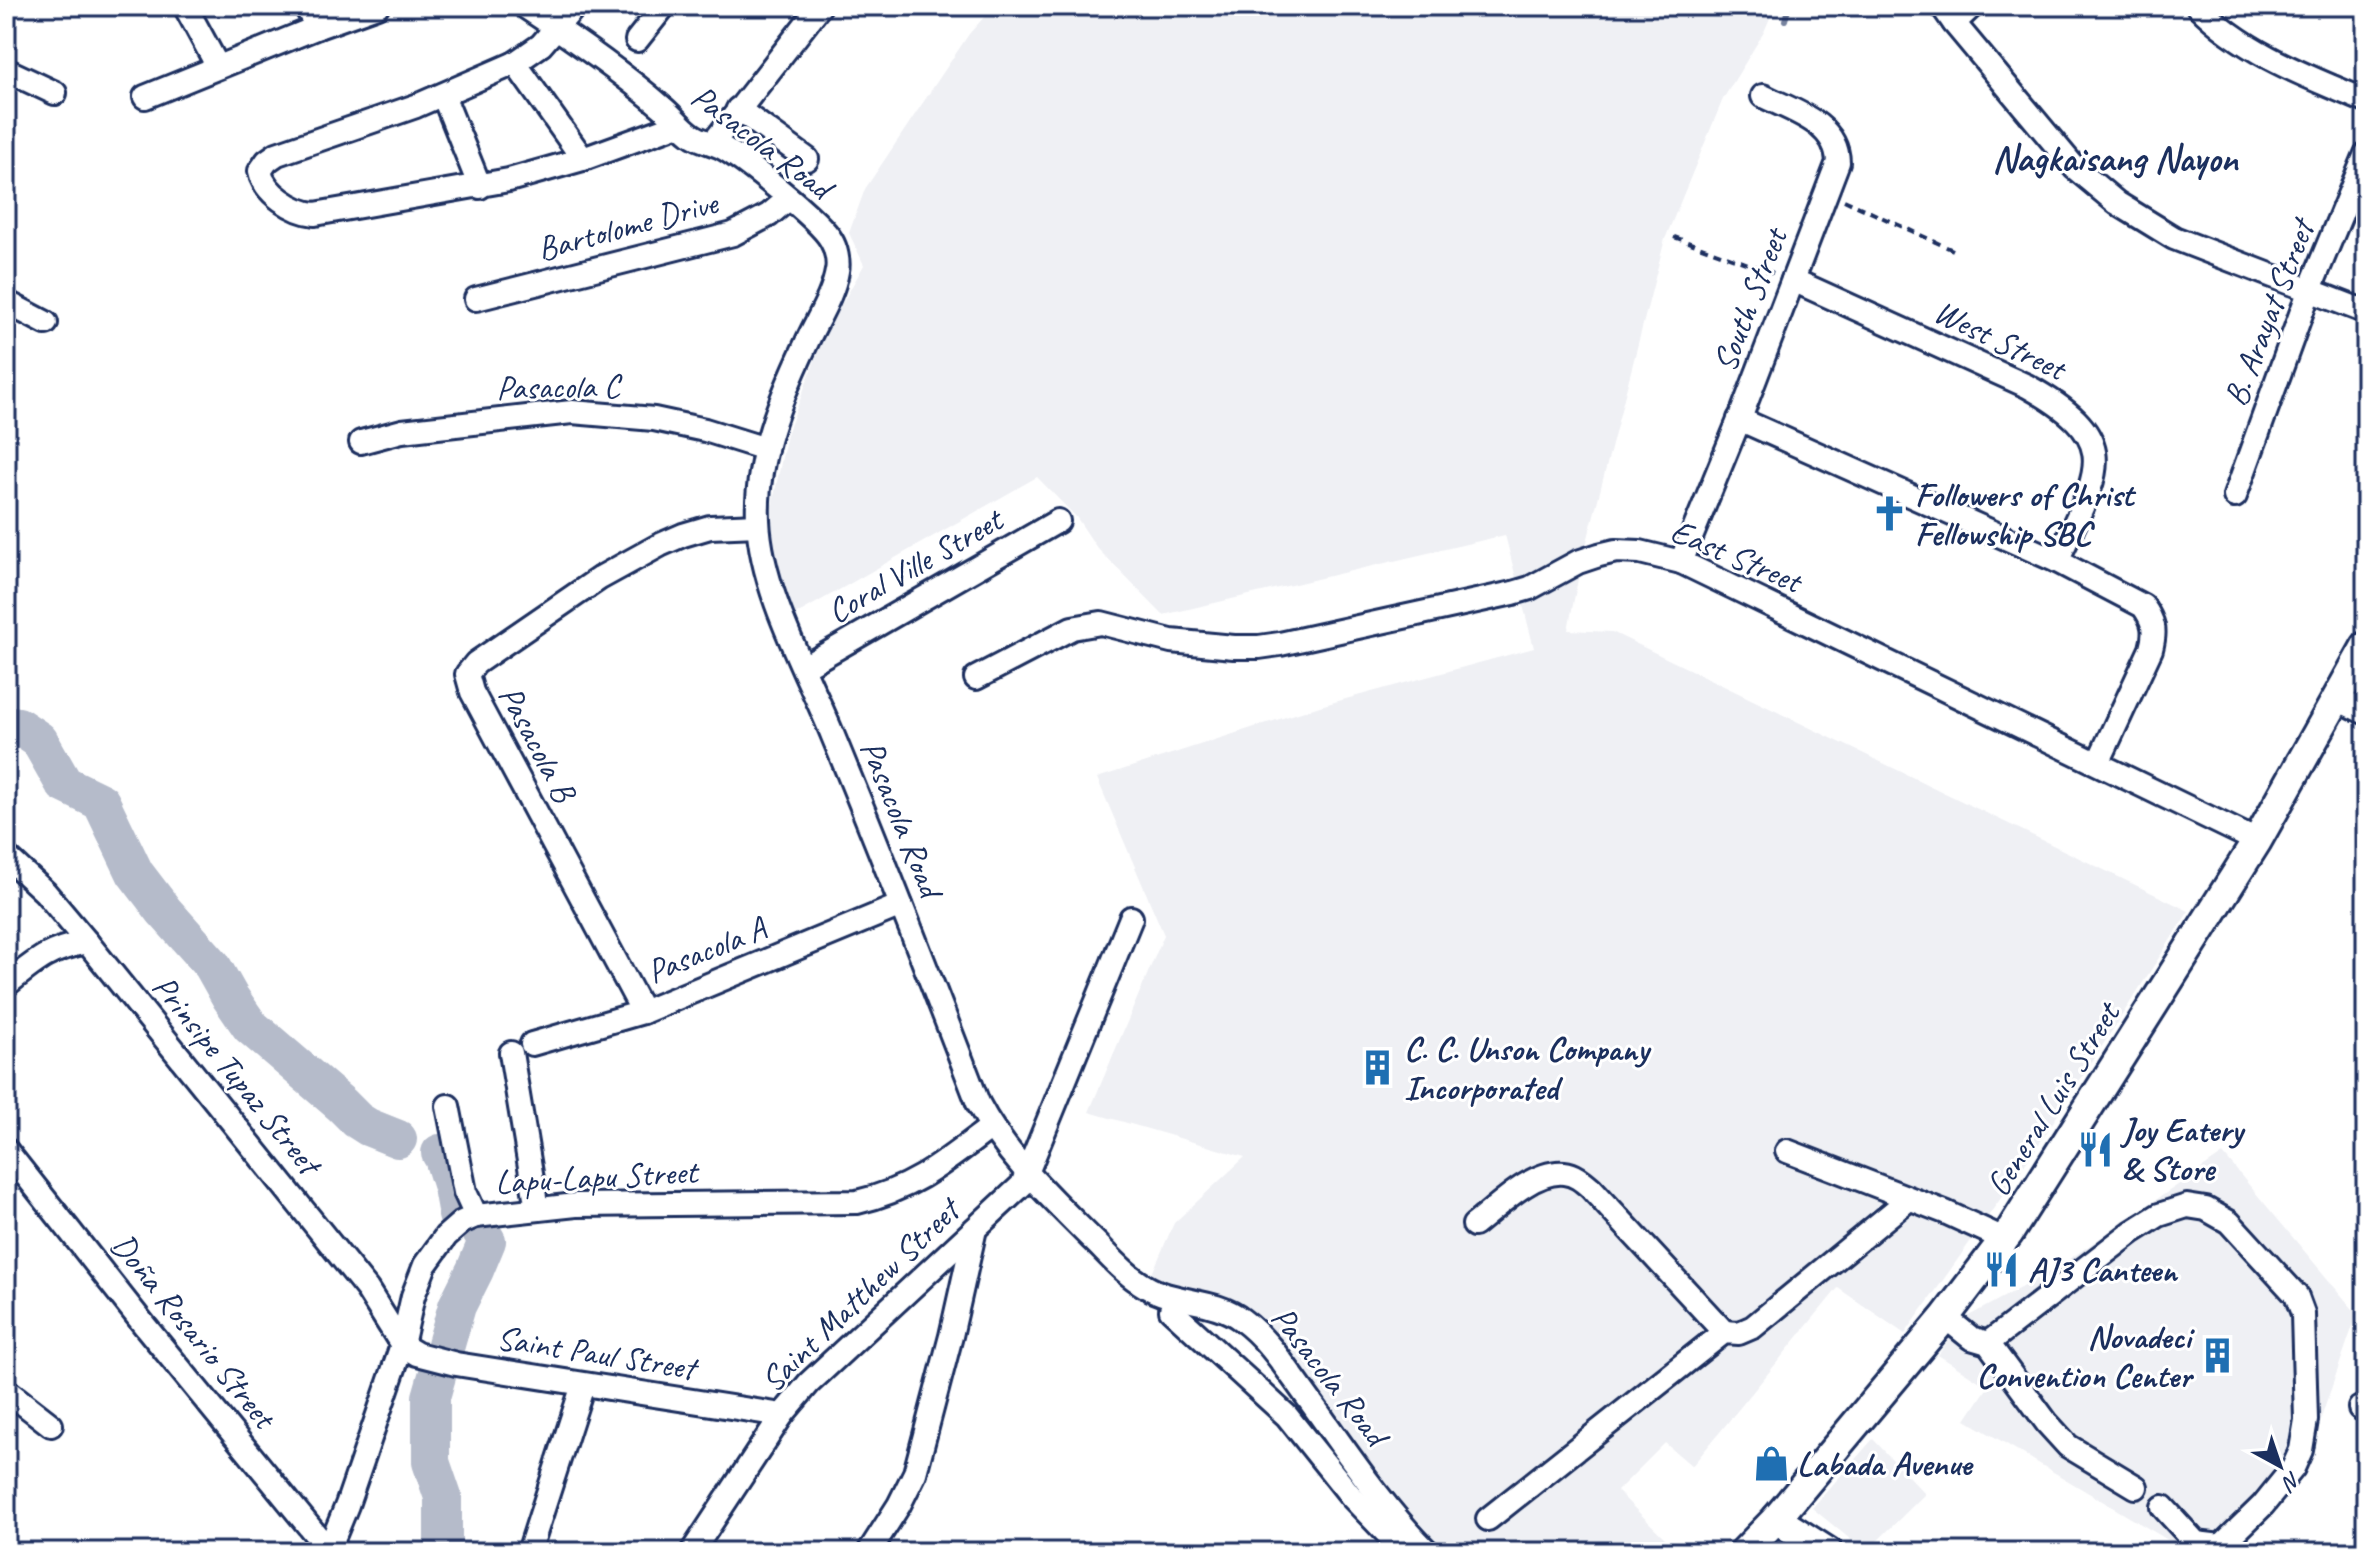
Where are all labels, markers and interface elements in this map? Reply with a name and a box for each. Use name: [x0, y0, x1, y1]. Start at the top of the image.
street label: Pasacola Road: [683, 75, 844, 211]
district label: Nagkaisang Nayon: [1992, 135, 2239, 182]
street label: Bartolome Drive: [532, 180, 724, 270]
street label: B. Arayat Street: [2213, 210, 2325, 412]
street label: South Street: [1703, 219, 1798, 377]
street label: West Street: [1927, 289, 2076, 391]
street label: Pasacola C: [496, 364, 623, 409]
place label: Followers of Christ Fellowship SBC: [1915, 473, 2137, 555]
church icon: Followers of Christ Fellowship SBC: [1870, 495, 1908, 533]
street label: Coral Ville Street: [819, 496, 1012, 633]
street label: East Street: [1664, 509, 1811, 604]
street label: Pasacola B: [489, 678, 587, 811]
street label: Pasacola Road: [851, 734, 954, 907]
street label: Pasacola A: [640, 906, 774, 993]
street label: Prinsipe Tupaz Street: [143, 966, 333, 1186]
street label: General Luis Street: [1976, 992, 2131, 1204]
place label: C. C. Unson Company Incorporated: [1404, 1027, 1652, 1109]
building icon: C. C. Unson Company Incorporated: [1359, 1049, 1397, 1087]
place label: Joy Eatery & Store: [2120, 1108, 2246, 1190]
restaurant icon: Joy Eatery & Store: [2077, 1130, 2115, 1168]
street label: Lapu-Lapu Street: [494, 1150, 702, 1203]
street label: Saint Matthew Street: [751, 1186, 971, 1401]
street label: Doña Rosario Street: [102, 1224, 288, 1439]
place label: AJ3 Canteen: [2028, 1248, 2179, 1291]
restaurant icon: AJ3 Canteen: [1983, 1250, 2021, 1288]
street label: Pasacola Road: [1262, 1297, 1400, 1457]
place label: Novadeci Convention Center: [1977, 1315, 2195, 1397]
street label: Saint Paul Street: [494, 1316, 703, 1390]
building icon: Novadeci Convention Center: [2198, 1337, 2236, 1375]
north arrow: [2240, 1426, 2320, 1506]
place label: Labada Avenue: [1797, 1442, 1974, 1485]
shop icon: Labada Avenue: [1752, 1444, 1790, 1482]
text: N: [2275, 1465, 2306, 1498]

